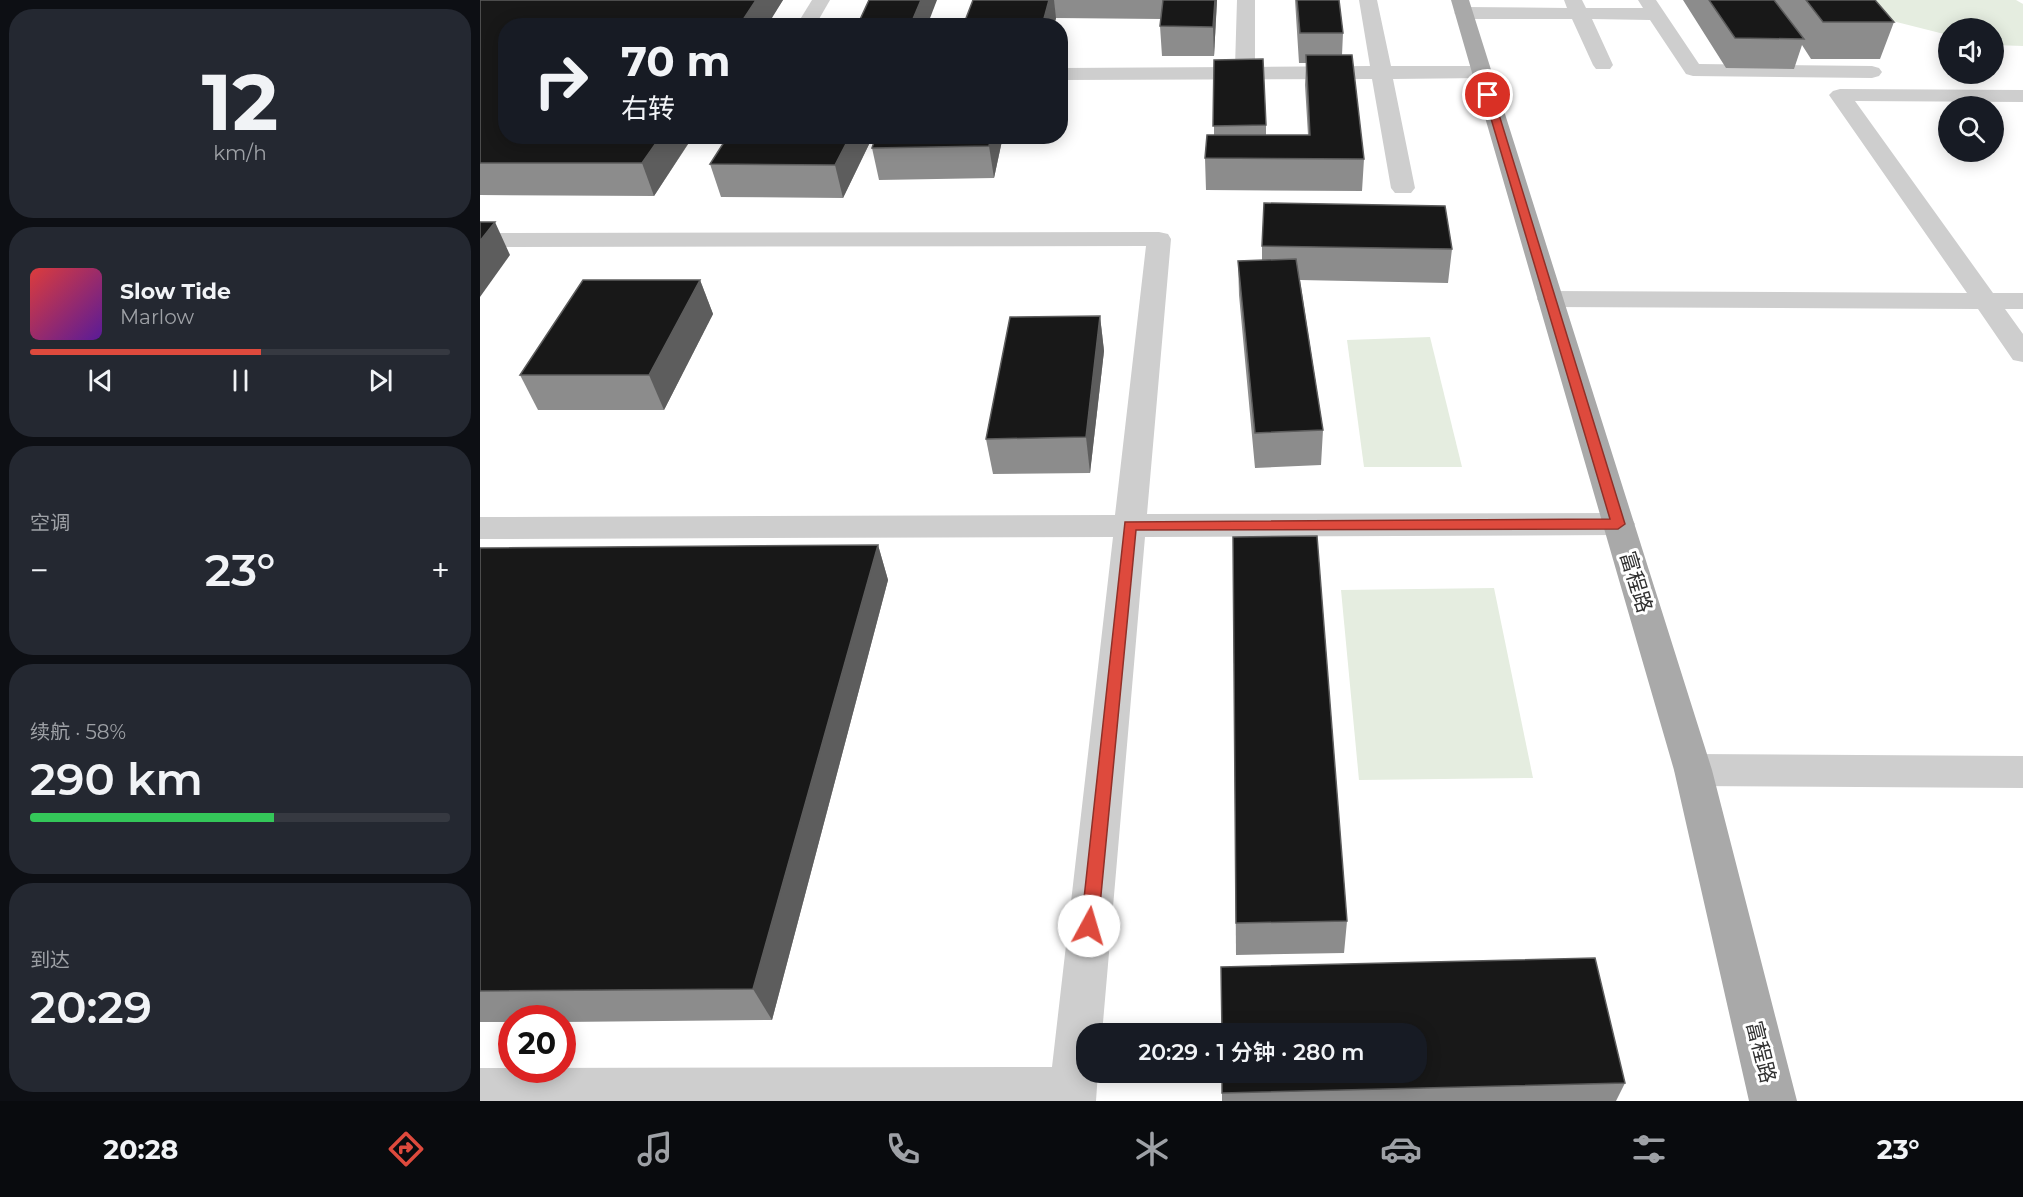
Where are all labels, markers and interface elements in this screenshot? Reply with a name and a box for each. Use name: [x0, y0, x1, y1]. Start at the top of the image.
map controls: [1938, 18, 2004, 162]
button: sound: [1938, 18, 2004, 84]
text: 70 m: [621, 35, 731, 87]
icon: right: [522, 42, 600, 120]
text: 12: [202, 54, 278, 150]
pin: [1462, 69, 1513, 120]
icon: arrive: [1471, 78, 1504, 111]
text: 右转: [621, 92, 675, 125]
button: search: [1938, 96, 2004, 162]
text: km/h: [213, 141, 267, 165]
text: Slow Tide: [120, 278, 231, 305]
text: Marlow: [120, 305, 194, 329]
icon: previous: [84, 364, 117, 397]
icon: pause: [224, 364, 257, 397]
icon: next: [364, 364, 397, 397]
text: 空调: [30, 511, 70, 535]
text: 23°: [205, 542, 275, 597]
street label: 富程路: [1615, 548, 1658, 616]
text: −: [30, 550, 49, 590]
text: +: [431, 550, 450, 590]
text: 续航 · 58%: [30, 720, 126, 744]
text: 290 km: [30, 751, 203, 806]
position arrow: [1057, 894, 1121, 958]
text: 到达: [30, 948, 70, 972]
text: 20:29: [30, 979, 152, 1034]
speed limit sign: 20: [498, 1005, 576, 1083]
street label: 富程路: [1742, 1018, 1781, 1085]
text: 20:29 · 1 分钟 · 280 m: [1138, 1039, 1365, 1066]
icon: directions: [385, 1128, 427, 1170]
icon: music: [634, 1128, 676, 1170]
icon: phone: [882, 1128, 924, 1170]
icon: climate: [1131, 1128, 1173, 1170]
icon: car: [1380, 1128, 1422, 1170]
icon: filters: [1628, 1128, 1670, 1170]
text: 20:28: [103, 1133, 178, 1166]
text: 23°: [1877, 1133, 1920, 1166]

